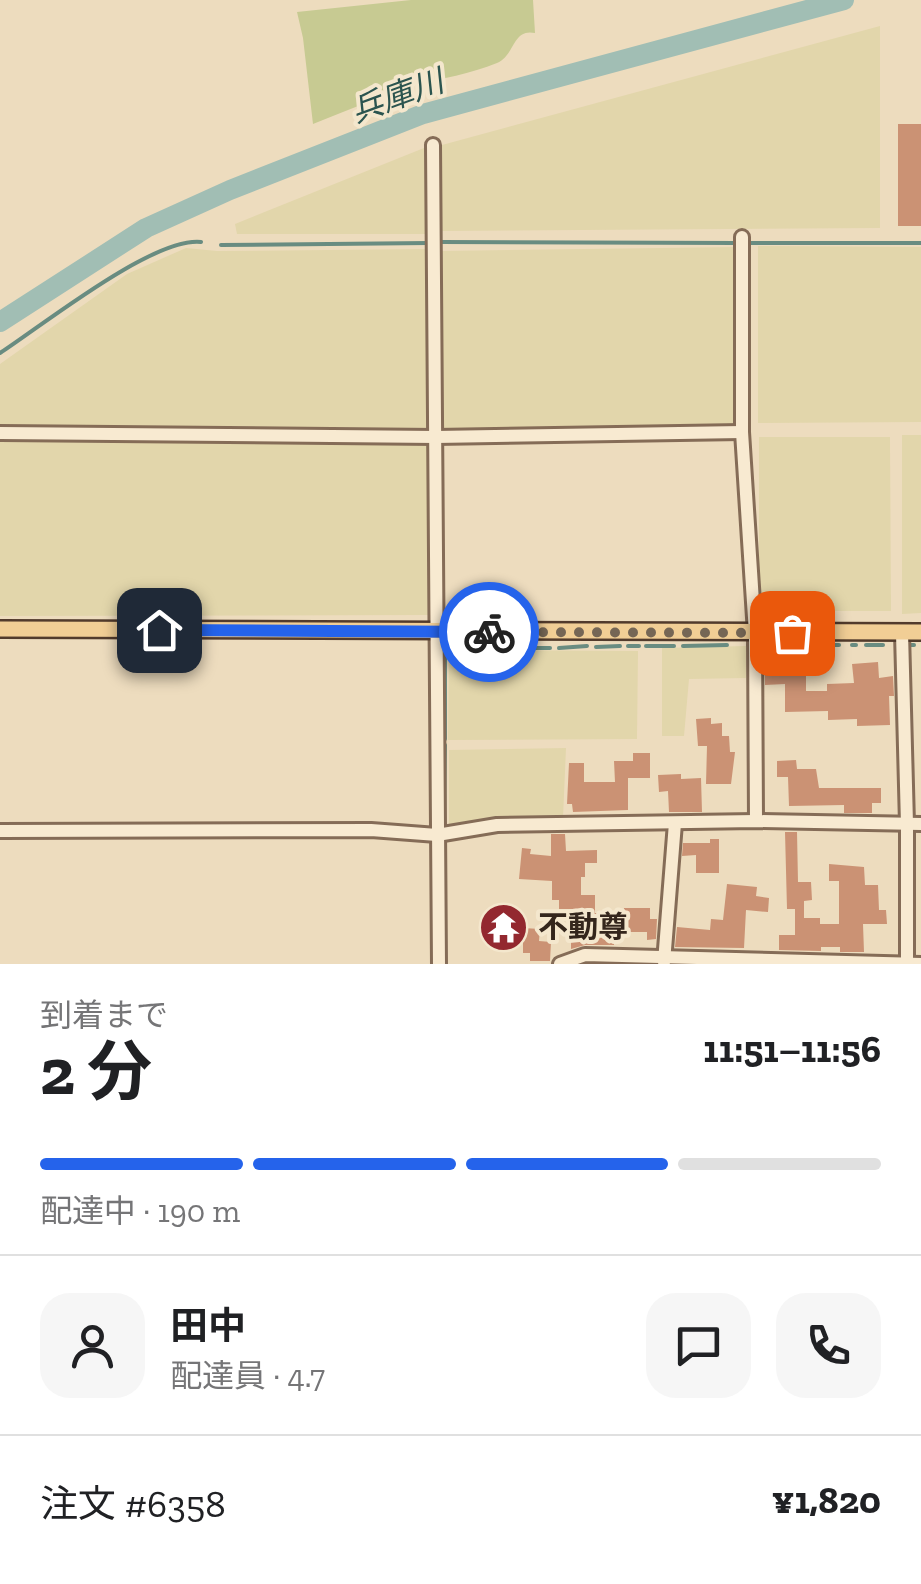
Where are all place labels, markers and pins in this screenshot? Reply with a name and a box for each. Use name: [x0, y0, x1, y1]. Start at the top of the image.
pin: [117, 588, 202, 673]
pin: [750, 591, 835, 676]
temple icon: 不動尊: [477, 901, 529, 953]
place label: 不動尊: [538, 909, 628, 945]

